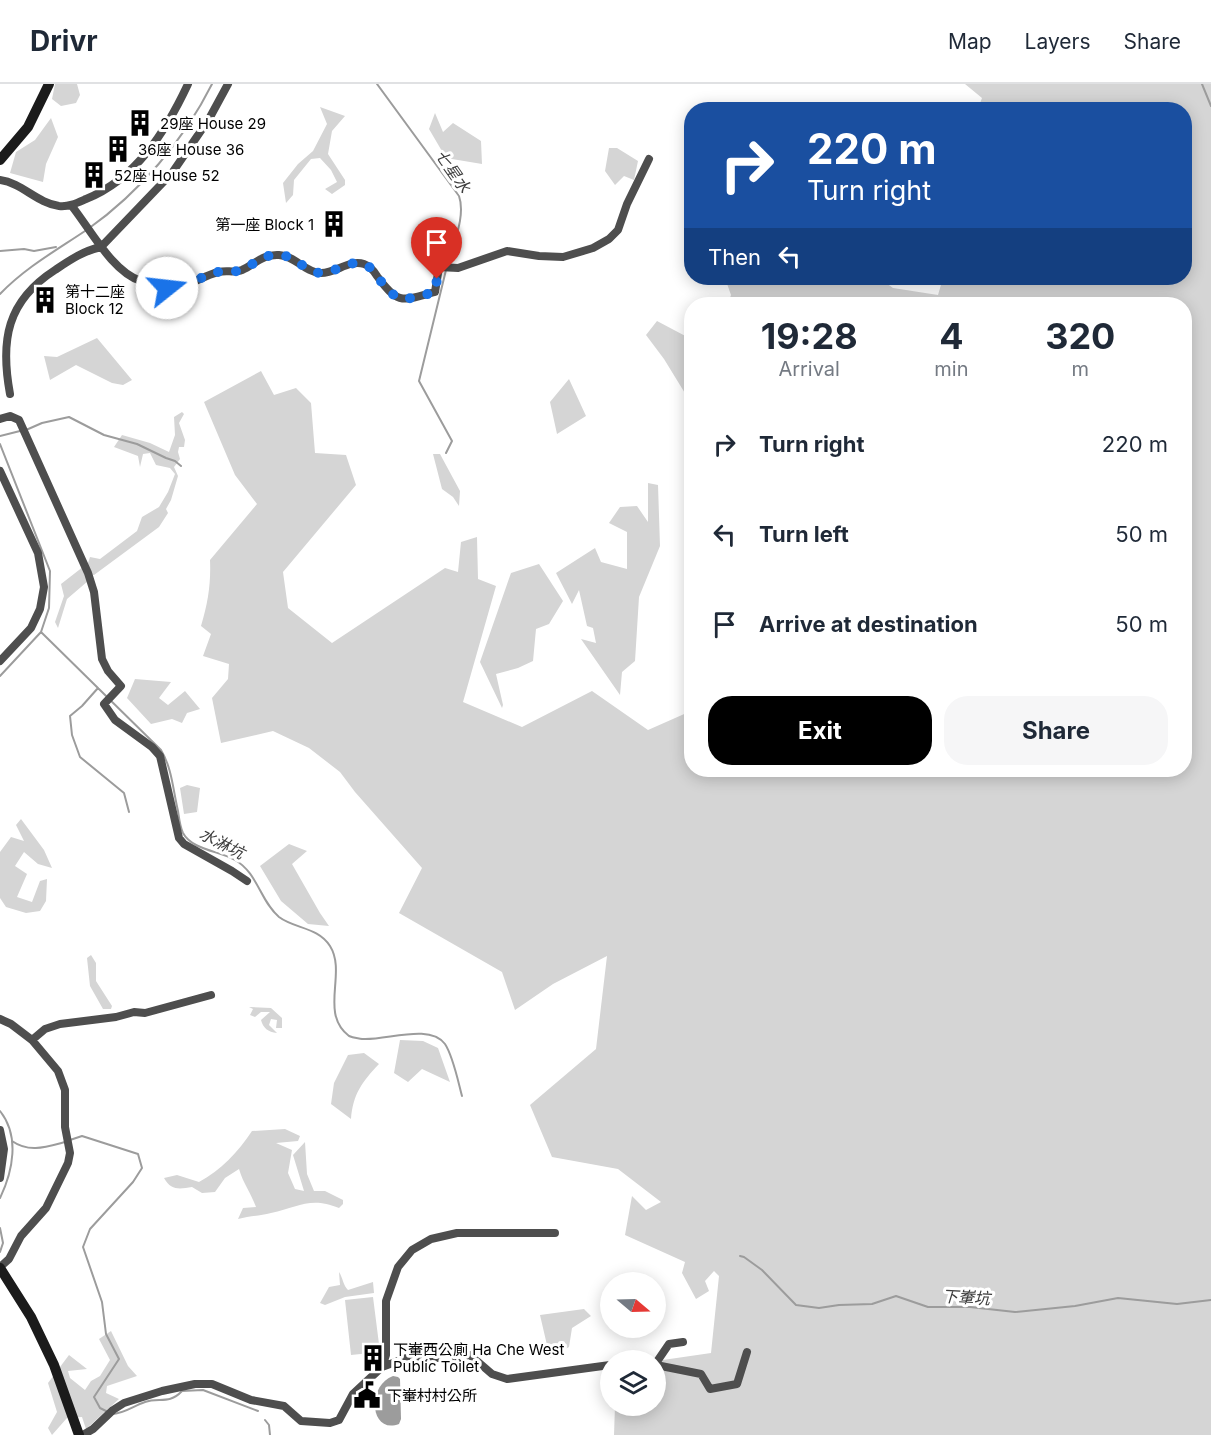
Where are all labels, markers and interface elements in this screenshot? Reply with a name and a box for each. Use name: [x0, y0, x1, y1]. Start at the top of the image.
text: Drivr: [30, 24, 98, 58]
text: Map: [948, 29, 992, 54]
text: Layers: [1025, 29, 1091, 54]
text: Share: [1124, 29, 1181, 54]
building icon: 29座 House 29: [125, 108, 155, 138]
place label: 29座 House 29: [160, 114, 266, 133]
text: 220 m: [807, 123, 937, 174]
icon: right: [708, 126, 786, 204]
building icon: 36座 House 36: [103, 134, 133, 164]
place label: 36座 House 36: [138, 140, 244, 159]
water label: 七星水: [431, 146, 476, 197]
building icon: 52座 House 52: [79, 160, 109, 190]
place label: 52座 House 52: [114, 166, 220, 185]
text: Turn right: [807, 174, 931, 207]
building icon: 第一座 Block 1: [319, 209, 349, 239]
place label: 第一座 Block 1: [215, 215, 314, 234]
pin: [411, 217, 462, 279]
icon: arrive: [420, 226, 453, 259]
icon: left: [773, 240, 806, 273]
text: Then: [708, 244, 761, 270]
position arrow: [135, 256, 199, 320]
place label: 第十二座 Block 12: [65, 282, 125, 318]
building icon: 第十二座 Block 12: [30, 285, 60, 315]
text: 19:28: [761, 314, 858, 358]
text: 4: [939, 314, 964, 358]
text: 320: [1045, 314, 1115, 358]
text: Arrival: [778, 357, 840, 381]
text: min: [934, 357, 969, 381]
text: m: [1071, 357, 1089, 381]
icon: right: [708, 428, 741, 461]
text: Turn right: [759, 431, 865, 457]
text: 220 m: [1102, 431, 1168, 457]
icon: left: [708, 518, 741, 551]
text: Turn left: [759, 521, 849, 547]
text: 50 m: [1115, 521, 1168, 547]
icon: arrive: [708, 608, 741, 641]
text: Arrive at destination: [759, 611, 978, 637]
text: 50 m: [1115, 611, 1168, 637]
button: Exit: [708, 696, 932, 765]
button: Share: [944, 696, 1168, 765]
water label: 水淋坑: [196, 823, 250, 864]
north arrow: [600, 1272, 666, 1338]
map controls: [600, 1272, 666, 1416]
water label: 下輋坑: [942, 1286, 992, 1308]
place label: 下輋西公廁 Ha Che West Public Toilet: [393, 1340, 564, 1376]
building icon: 下輋西公廁 Ha Che West Public Toilet: [358, 1343, 388, 1373]
button: layers: [600, 1350, 666, 1416]
public building icon: 下輋村村公所: [352, 1380, 382, 1410]
place label: 下輋村村公所: [387, 1386, 477, 1405]

